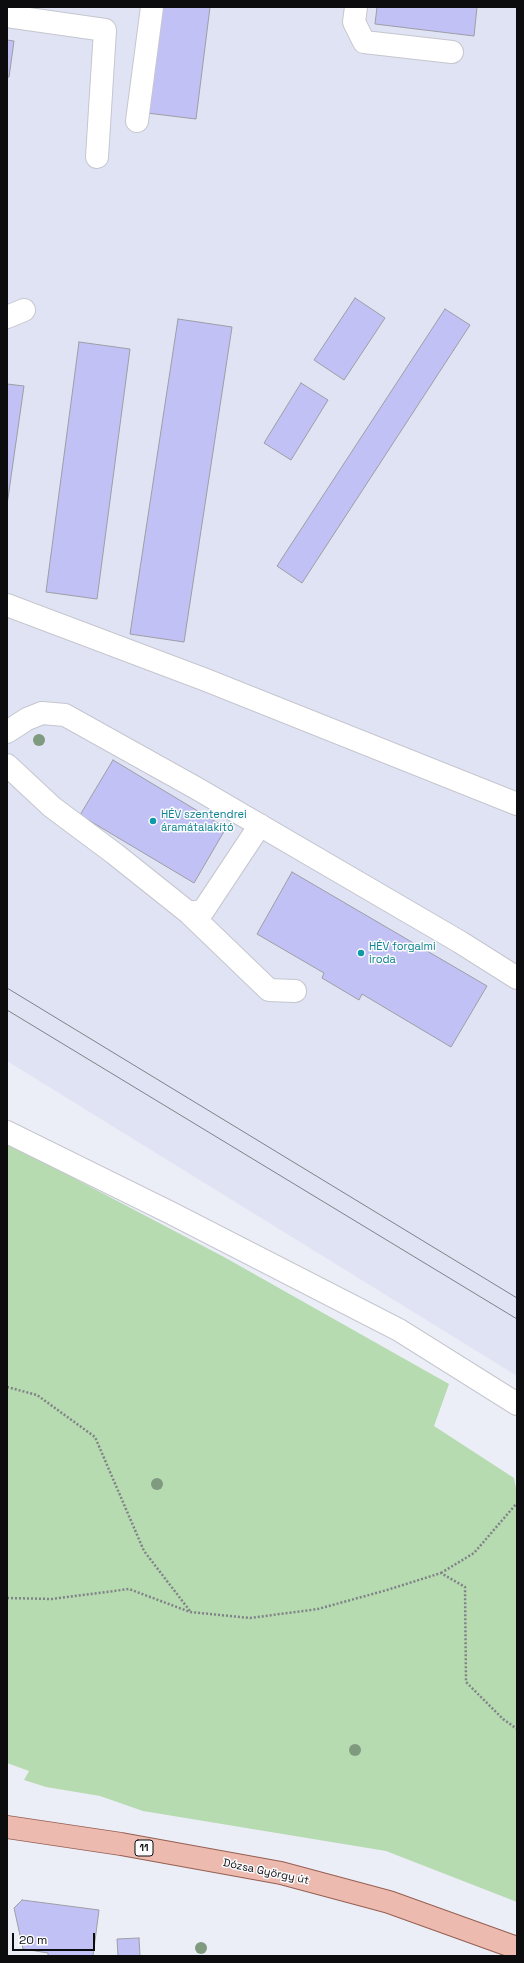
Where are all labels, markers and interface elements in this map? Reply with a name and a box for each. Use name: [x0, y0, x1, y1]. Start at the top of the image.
place label: HÉV szentendrei áramátalakító: [161, 808, 247, 834]
marker: HÉV szentendrei áramátalakító: [148, 816, 158, 826]
place label: HÉV forgalmi iroda: [369, 940, 436, 966]
marker: HÉV forgalmi iroda: [356, 948, 366, 958]
road number: 11: [135, 1840, 153, 1856]
street label: Dózsa György út: [222, 1856, 310, 1888]
scale bar: [14, 1925, 97, 1951]
text: 20 m: [19, 1932, 47, 1948]

